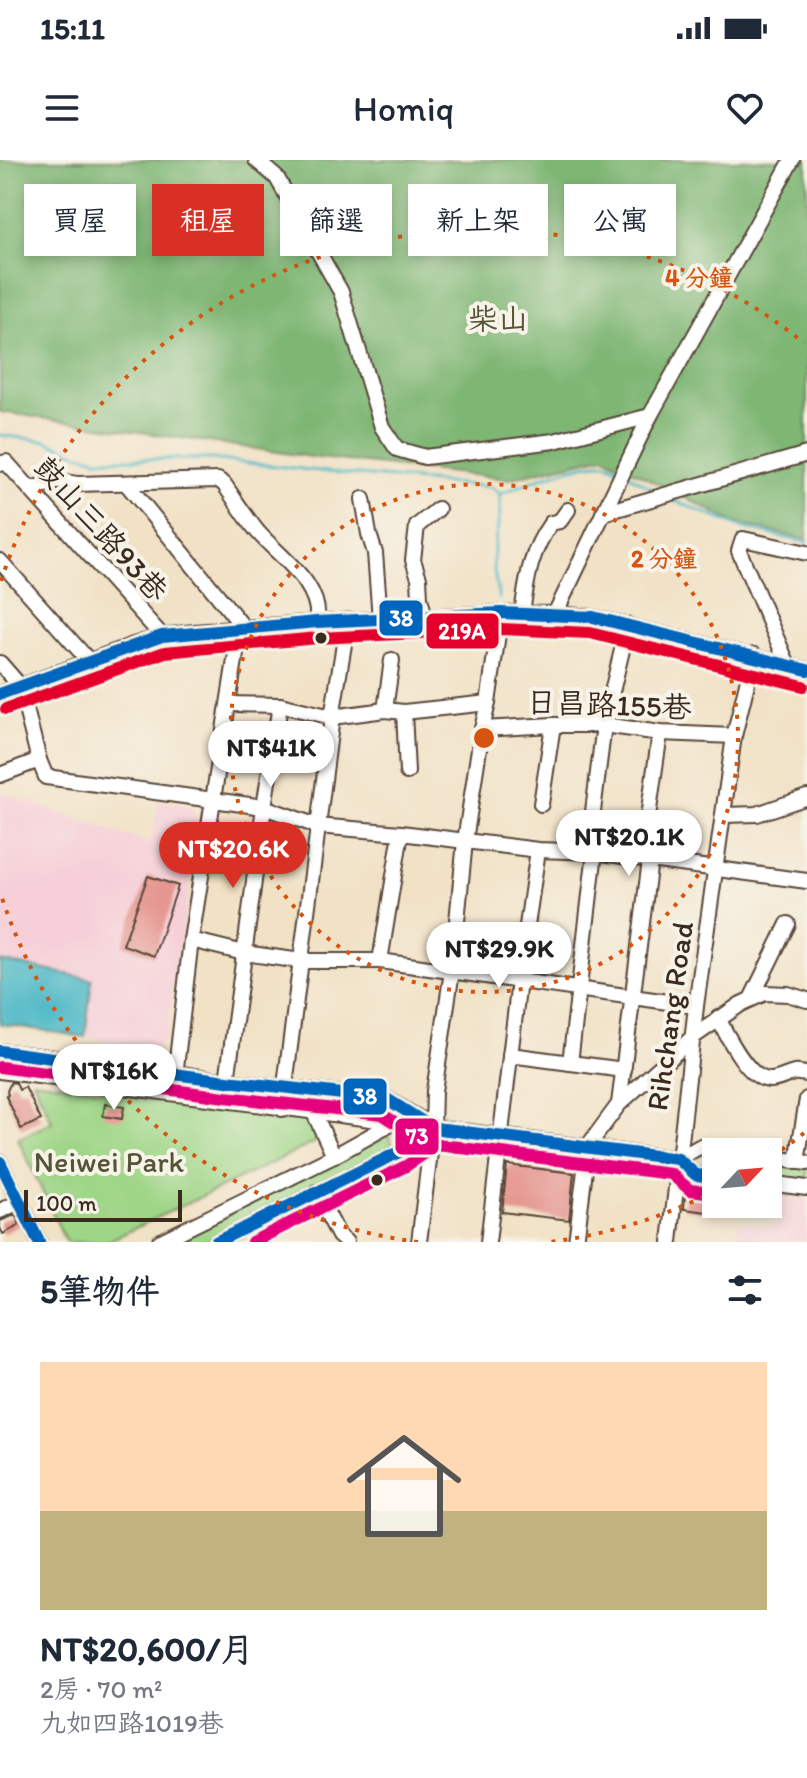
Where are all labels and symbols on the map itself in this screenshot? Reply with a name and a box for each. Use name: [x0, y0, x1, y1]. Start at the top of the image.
text: 4 分鐘: [665, 263, 733, 292]
park label: 柴山: [468, 300, 528, 337]
street label: 鼓山三路93巷: [27, 449, 176, 609]
text: 2 分鐘: [631, 544, 697, 573]
line badge: 38: [378, 599, 424, 637]
text: 38: [389, 605, 413, 632]
line badge: 219A: [425, 612, 500, 650]
text: 219A: [438, 618, 487, 645]
unlabelled marker: [313, 630, 329, 646]
street label: 日昌路155巷: [526, 683, 692, 726]
pin: NT$41K: [206, 721, 336, 789]
centre of rings: [470, 724, 498, 752]
pin: NT$20.1K: [546, 810, 712, 878]
pin: NT$20.6K: [150, 822, 316, 890]
street label: Rihchang Road: [638, 919, 701, 1113]
pin: NT$29.9K: [416, 922, 582, 990]
pin: NT$16K: [49, 1044, 179, 1112]
line badge: 38: [342, 1077, 388, 1116]
text: 38: [353, 1083, 377, 1110]
line badge: 73: [394, 1117, 440, 1156]
text: 73: [405, 1123, 428, 1150]
north arrow: [702, 1138, 782, 1218]
park label: Neiwei Park: [34, 1143, 185, 1180]
unlabelled marker: [369, 1172, 385, 1188]
scale bar: [24, 1186, 182, 1222]

